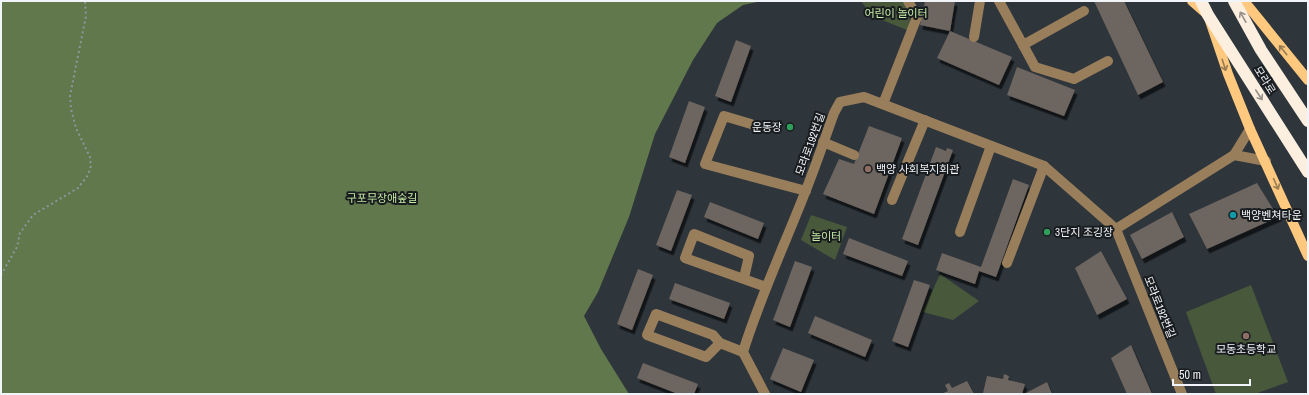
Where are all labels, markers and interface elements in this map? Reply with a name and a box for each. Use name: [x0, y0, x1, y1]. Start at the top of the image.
park label: 어린이 놀이터: [864, 6, 928, 20]
one-way arrow: [1239, 11, 1246, 23]
one-way arrow: [1279, 44, 1288, 55]
one-way arrow: [1221, 59, 1229, 71]
street label: 모라로: [1251, 63, 1279, 97]
one-way arrow: [1255, 89, 1263, 100]
street label: 모라로192번길: [792, 111, 828, 177]
place label: 운동장: [752, 120, 782, 134]
marker: 운동장: [785, 122, 795, 132]
place label: 백양 사회복지회관: [876, 162, 959, 176]
marker: 백양 사회복지회관: [863, 164, 873, 174]
one-way arrow: [1273, 178, 1280, 190]
park label: 구포무장애숲길: [347, 191, 417, 205]
place label: 백양벤쳐타운: [1241, 208, 1302, 222]
marker: 백양벤쳐타운: [1228, 210, 1238, 220]
place label: 3단지 조깅장: [1055, 225, 1113, 239]
marker: 3단지 조깅장: [1042, 227, 1052, 237]
park label: 놀이터: [811, 229, 841, 243]
street label: 모라로192번길: [1141, 274, 1179, 340]
marker: 모동초등학교: [1241, 331, 1251, 341]
place label: 모동초등학교: [1216, 342, 1276, 356]
scale bar: [1173, 361, 1250, 387]
text: 50 m: [1179, 367, 1201, 383]

